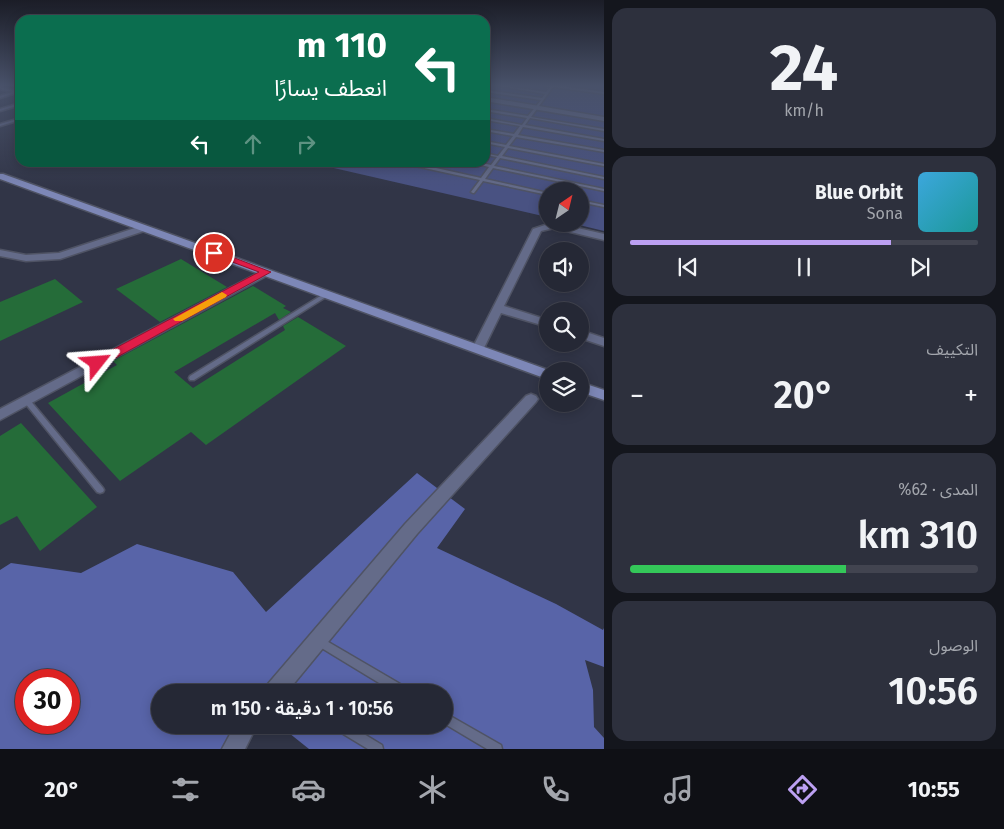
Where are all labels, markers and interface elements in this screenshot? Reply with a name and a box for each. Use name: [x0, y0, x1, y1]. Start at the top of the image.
text: 110 m: [297, 24, 387, 66]
text: 24: [770, 29, 838, 107]
icon: left: [405, 35, 470, 100]
text: انعطف يسارًا: [274, 75, 387, 102]
text: km/h: [784, 101, 824, 120]
icon: left: [186, 130, 214, 158]
icon: ahead: [239, 130, 267, 158]
icon: right: [292, 130, 320, 158]
text: Blue Orbit: [815, 181, 903, 204]
north arrow: [539, 182, 589, 232]
map controls: [539, 182, 589, 412]
text: Sona: [867, 204, 903, 223]
pin: [193, 232, 235, 274]
icon: arrive: [200, 239, 228, 267]
button: sound: [539, 242, 589, 292]
icon: previous: [674, 253, 702, 281]
icon: pause: [790, 253, 818, 281]
icon: next: [906, 253, 934, 281]
button: search: [539, 302, 589, 352]
position arrow: [70, 336, 122, 388]
text: التكييف: [926, 340, 978, 359]
button: layers: [539, 362, 589, 412]
text: 20°: [773, 372, 835, 418]
text: −: [630, 379, 644, 412]
text: +: [964, 379, 978, 412]
text: المدى · 62%: [898, 480, 978, 499]
text: 310 km: [858, 512, 978, 558]
text: الوصول: [929, 636, 978, 655]
text: 10:56: [888, 668, 978, 714]
speed limit sign: 30: [15, 669, 80, 734]
text: 10:56 · 1 دقيقة · 150 m: [211, 697, 393, 720]
icon: filters: [168, 772, 203, 807]
icon: car: [291, 772, 326, 807]
icon: climate: [415, 772, 450, 807]
icon: phone: [538, 772, 573, 807]
icon: music: [661, 772, 696, 807]
icon: directions: [785, 772, 820, 807]
text: 20°: [44, 776, 80, 803]
text: 10:55: [908, 776, 960, 803]

